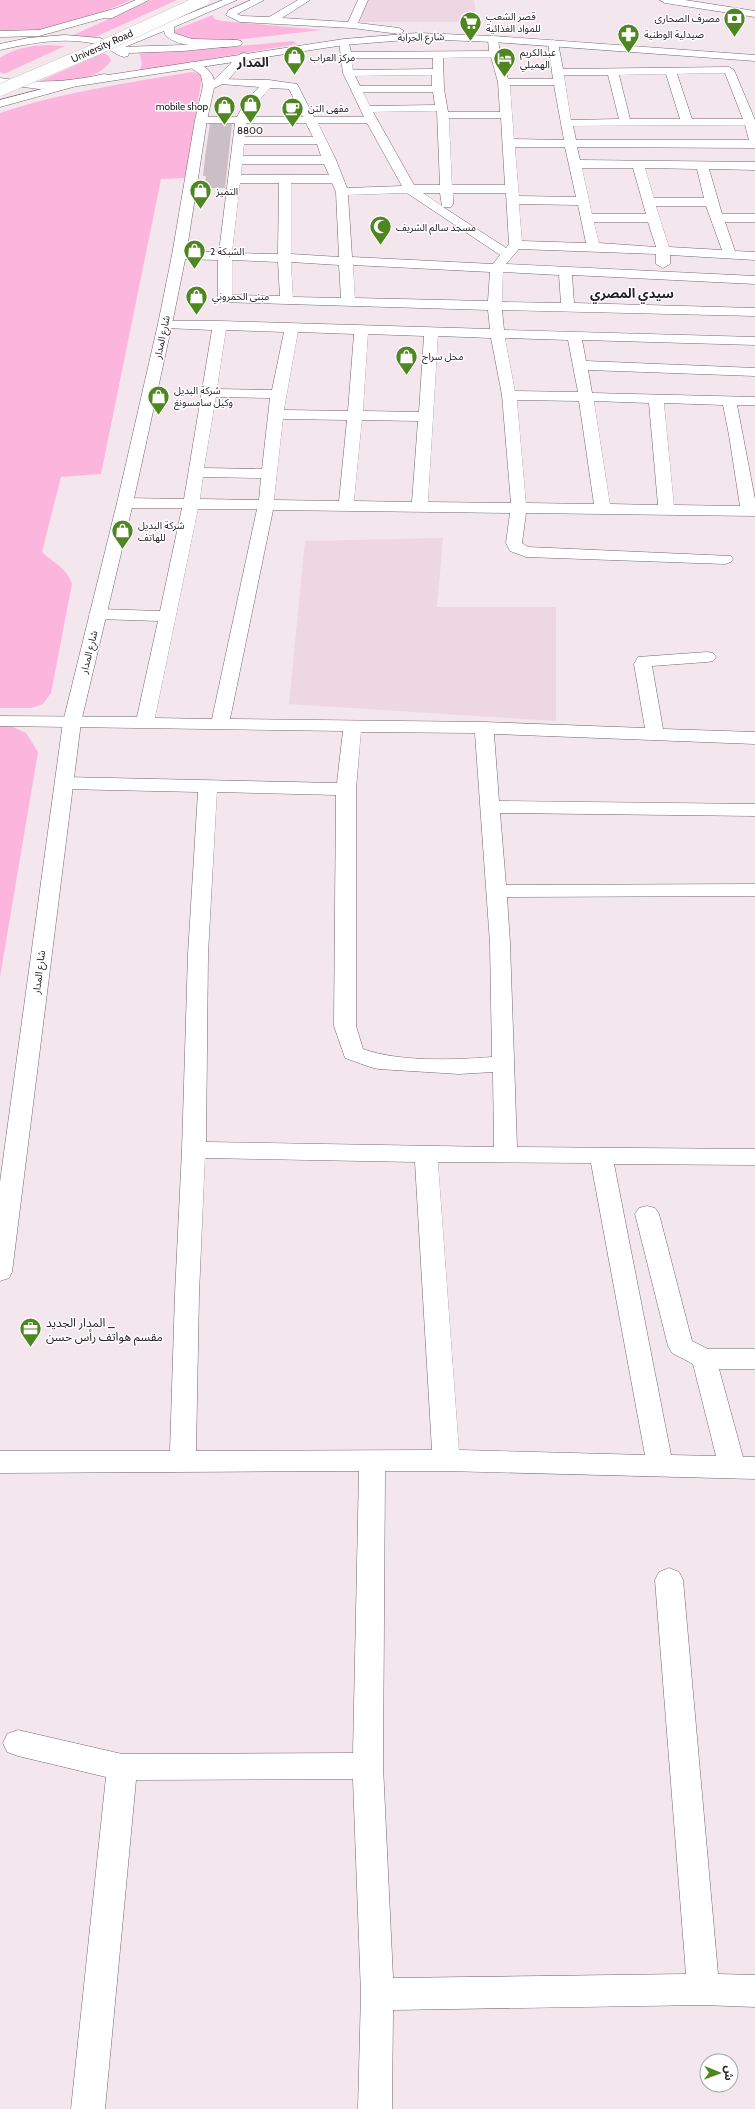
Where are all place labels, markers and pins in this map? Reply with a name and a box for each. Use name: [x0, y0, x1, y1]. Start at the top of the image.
bank icon: مصرف الصحارى: [722, 5, 748, 38]
supermarket icon: قصر الشعب للمواد الغذائية: [457, 9, 483, 42]
place label: قصر الشعب للمواد الغذائية: [486, 10, 541, 35]
place label: مصرف الصحارى: [655, 12, 720, 25]
pharmacy icon: صيدلية الوطنية: [615, 21, 641, 54]
place label: صيدلية الوطنية: [644, 28, 704, 41]
shop icon: مركز العراب: [282, 44, 308, 77]
hotel icon: عبدالكريم الهميلي: [492, 45, 518, 78]
place label: عبدالكريم الهميلي: [520, 46, 556, 72]
place label: مركز العراب: [310, 51, 355, 64]
shop icon: 8800: [237, 91, 263, 124]
shop icon: mobile shop: [211, 93, 237, 126]
cafe icon: مقهى التن: [280, 95, 306, 128]
place label: mobile shop: [156, 100, 208, 113]
place label: مقهى التن: [308, 102, 349, 115]
place label: 8800: [237, 124, 263, 137]
shop icon: التميز: [188, 178, 214, 211]
place label: التميز: [215, 185, 238, 198]
mosque icon: مسجد سالم الشريف: [368, 214, 394, 247]
place label: مسجد سالم الشريف: [396, 221, 476, 235]
shop icon: الشبكة 2: [182, 238, 208, 271]
place label: الشبكة 2: [210, 245, 244, 258]
shop icon: مبنى الحمروني: [183, 283, 209, 316]
place label: مبنى الحمروني: [212, 290, 269, 304]
shop icon: محل سراج: [394, 343, 420, 376]
place label: محل سراج: [422, 350, 464, 364]
shop icon: شركة البديل وكيل سامسونغ: [145, 383, 171, 416]
place label: شركة البديل وكيل سامسونغ: [174, 384, 233, 410]
shop icon: شركة البديل للهاتف: [109, 518, 135, 551]
place label: شركة البديل للهاتف: [138, 519, 185, 544]
place label: المدار الجديد _ مقسم هواتف رأس حسن: [46, 1315, 163, 1346]
office icon: المدار الجديد _ مقسم هواتف رأس حسن: [18, 1316, 44, 1349]

